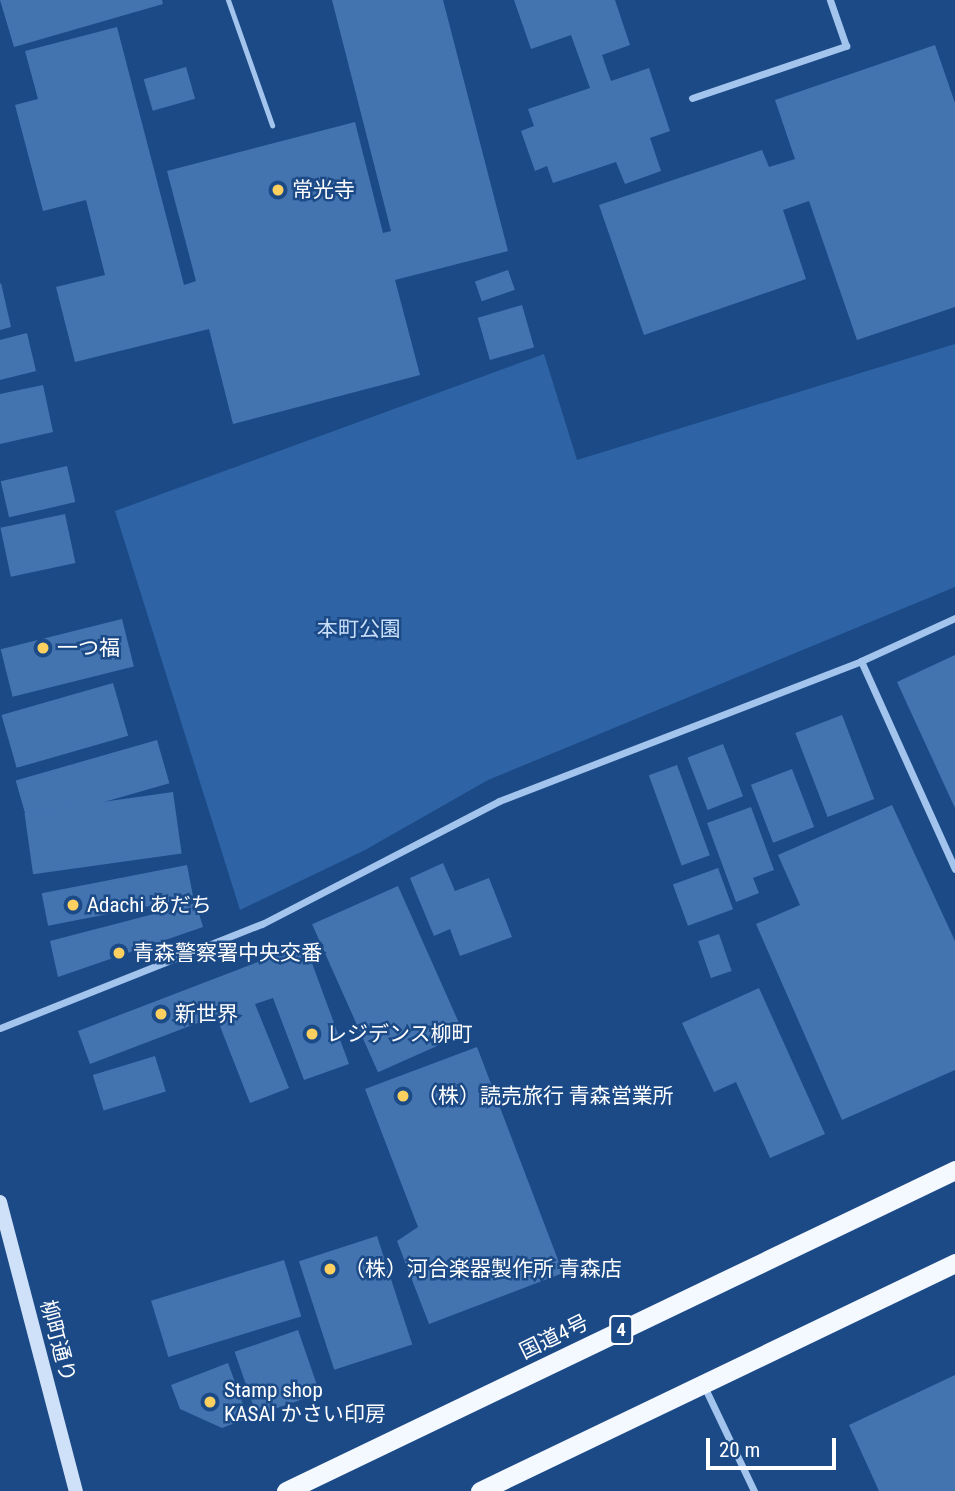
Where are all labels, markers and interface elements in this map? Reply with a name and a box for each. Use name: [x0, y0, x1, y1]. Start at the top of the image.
place label: 常光寺: [292, 177, 355, 203]
marker: 常光寺: [270, 182, 286, 198]
park label: 本町公園: [317, 616, 401, 642]
place label: 一つ福: [57, 635, 120, 661]
marker: 一つ福: [35, 640, 51, 656]
place label: Adachi あだち: [87, 892, 212, 918]
marker: Adachi あだち: [65, 897, 81, 913]
place label: 青森警察署中央交番: [133, 940, 322, 966]
marker: 青森警察署中央交番: [111, 945, 127, 961]
place label: 新世界: [175, 1001, 238, 1027]
marker: 新世界: [153, 1006, 169, 1022]
place label: レジデンス柳町: [326, 1021, 473, 1047]
marker: レジデンス柳町: [304, 1026, 320, 1042]
place label: （株）読売旅行 青森営業所: [417, 1083, 674, 1109]
marker: （株）読売旅行 青森営業所: [395, 1088, 411, 1104]
place label: （株）河合楽器製作所 青森店: [344, 1256, 622, 1282]
marker: （株）河合楽器製作所 青森店: [322, 1261, 338, 1277]
street label: 柳町通り: [35, 1297, 81, 1385]
street label: 国道4号: [516, 1310, 592, 1364]
road number: 4: [609, 1314, 633, 1346]
place label: Stamp shop KASAI かさい印房: [224, 1377, 386, 1427]
marker: Stamp shop KASAI かさい印房: [202, 1394, 218, 1410]
scale bar: [710, 1424, 839, 1468]
text: 20 m: [719, 1438, 760, 1462]

